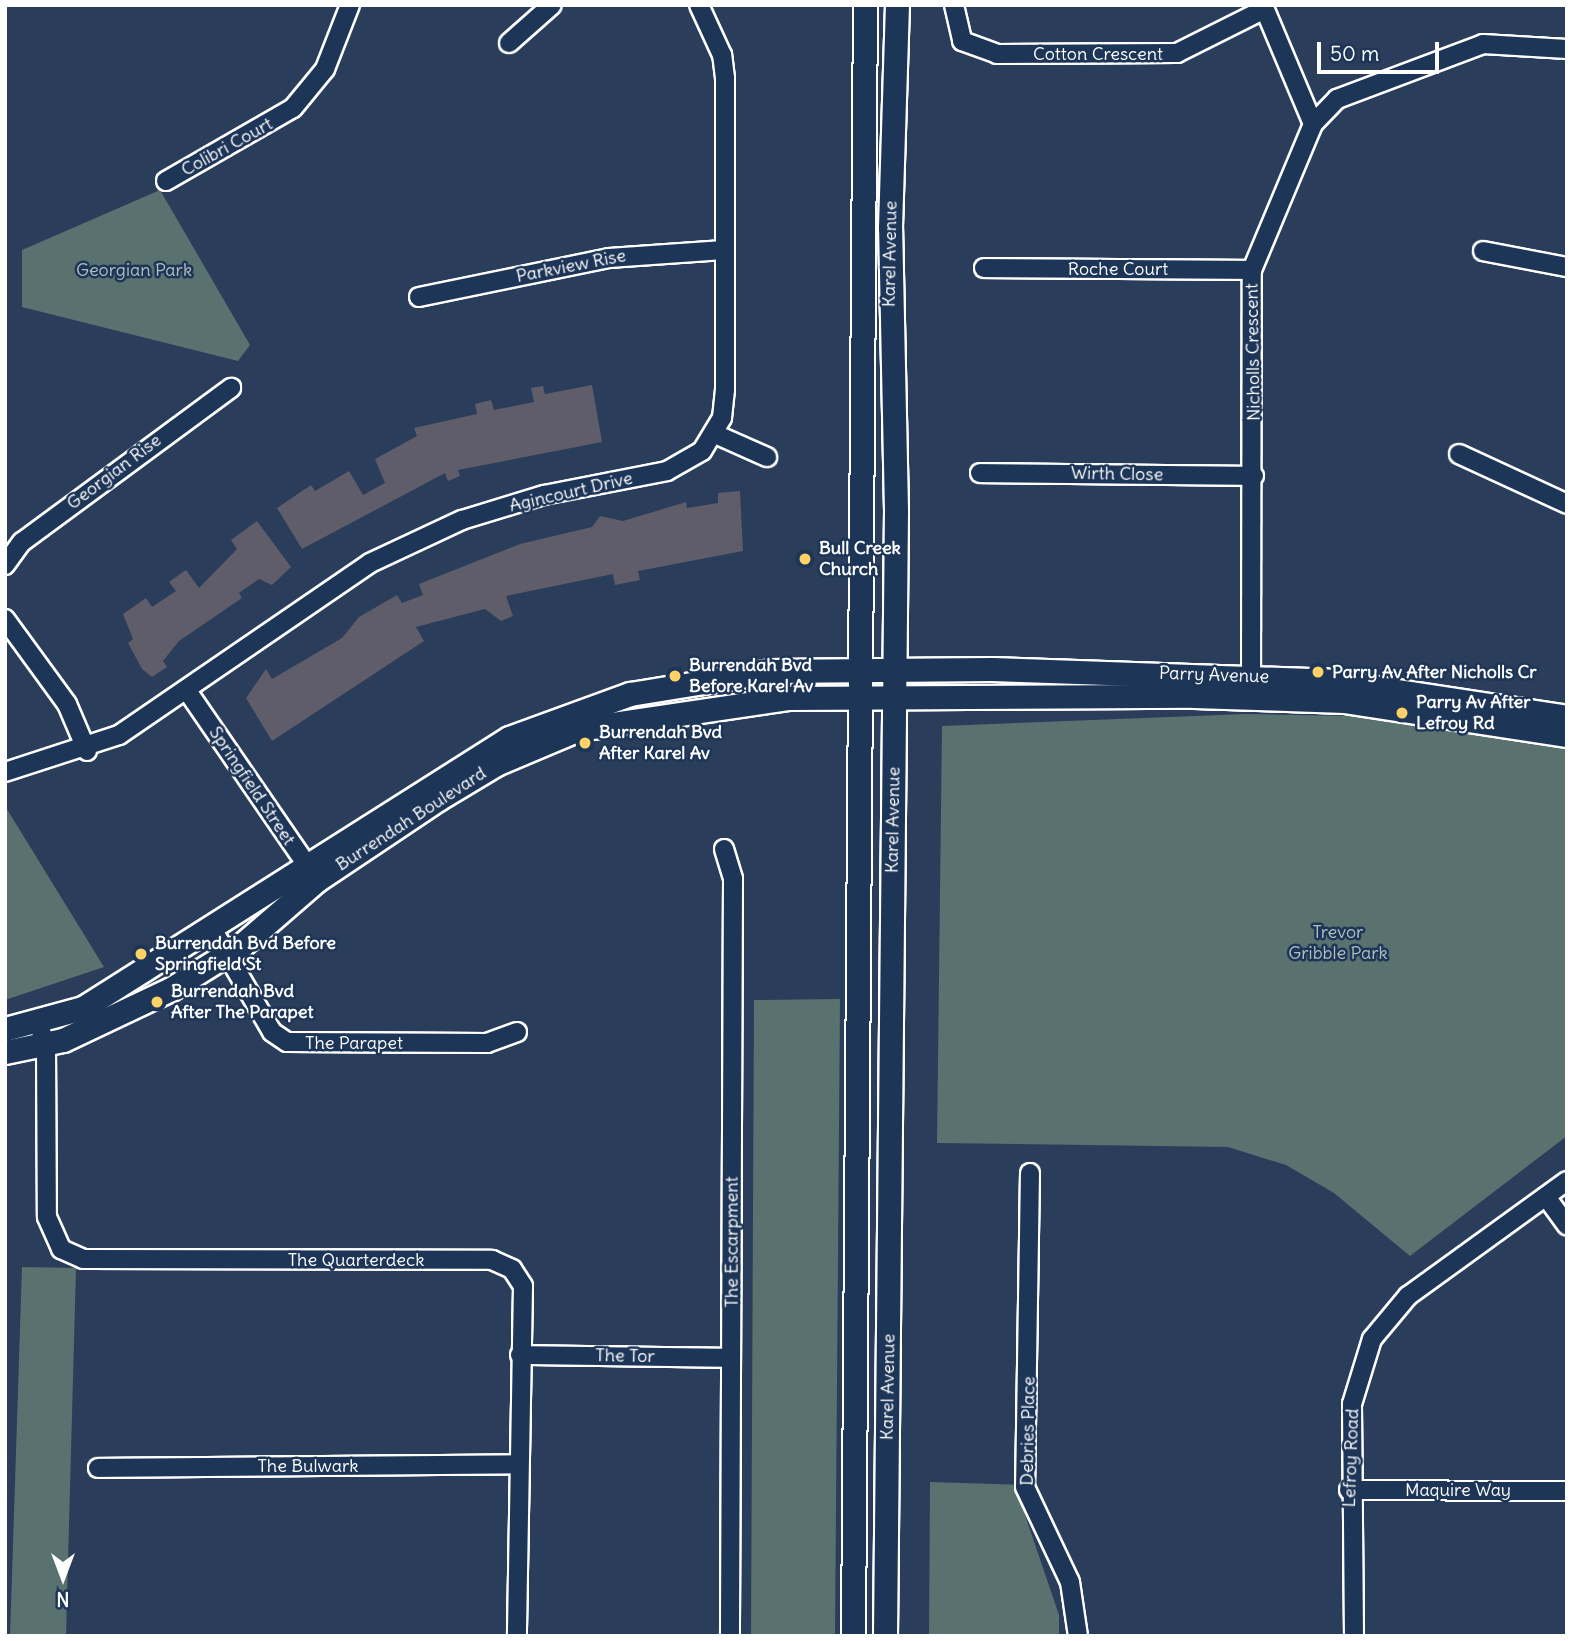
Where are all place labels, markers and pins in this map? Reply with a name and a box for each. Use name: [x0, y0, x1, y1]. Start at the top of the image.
place label: Bull Creek Church: [819, 538, 901, 580]
marker: Bull Creek Church: [797, 551, 813, 567]
place label: Burrendah Bvd Before Karel Av: [689, 655, 813, 698]
place label: Parry Av After Nicholls Cr: [1332, 661, 1537, 683]
marker: Parry Av After Nicholls Cr: [1310, 664, 1326, 680]
marker: Burrendah Bvd Before Karel Av: [667, 668, 683, 684]
place label: Parry Av After Lefroy Rd: [1416, 692, 1531, 734]
marker: Parry Av After Lefroy Rd: [1394, 705, 1410, 721]
place label: Burrendah Bvd After Karel Av: [599, 722, 722, 764]
marker: Burrendah Bvd After Karel Av: [577, 735, 593, 751]
place label: Burrendah Bvd Before Springfield St: [155, 933, 336, 976]
marker: Burrendah Bvd Before Springfield St: [133, 946, 149, 962]
place label: Burrendah Bvd After The Parapet: [171, 981, 313, 1024]
marker: Burrendah Bvd After The Parapet: [149, 994, 165, 1010]

